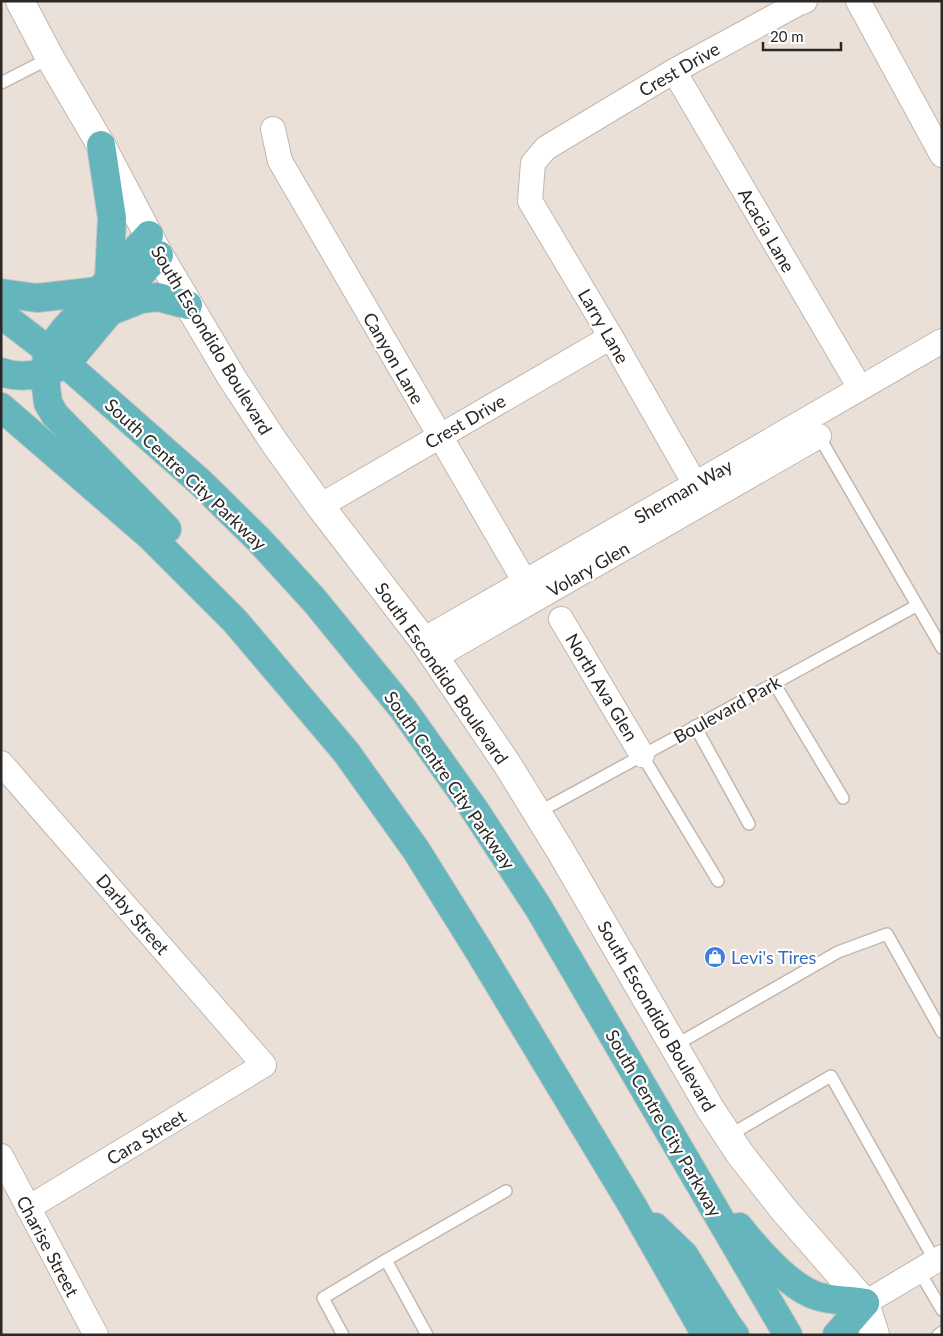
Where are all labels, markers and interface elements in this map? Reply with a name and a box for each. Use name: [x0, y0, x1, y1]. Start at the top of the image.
scale bar: [763, 20, 840, 52]
text: 20 m: [770, 27, 804, 45]
street label: Crest Drive: [635, 37, 723, 101]
street label: Acacia Lane: [734, 184, 800, 276]
street label: South Escondido Boulevard: [147, 241, 277, 439]
street label: Larry Lane: [574, 285, 634, 367]
street label: Canyon Lane: [359, 308, 429, 408]
street label: Crest Drive: [421, 389, 509, 453]
street label: South Centre City Parkway: [101, 393, 272, 555]
street label: Sherman Way: [630, 454, 737, 528]
street label: Volary Glen: [543, 537, 633, 601]
street label: South Escondido Boulevard: [371, 578, 513, 768]
street label: North Ava Glen: [561, 629, 643, 745]
street label: Boulevard Park: [669, 670, 785, 748]
street label: South Centre City Parkway: [380, 687, 520, 874]
street label: Darby Street: [92, 869, 174, 959]
street label: South Escondido Boulevard: [593, 917, 721, 1115]
shop icon: Levi's Tires: [703, 945, 727, 969]
place label: Levi's Tires: [731, 946, 816, 968]
street label: South Centre City Parkway: [601, 1025, 727, 1221]
street label: Cara Street: [102, 1105, 190, 1169]
street label: Charise Street: [12, 1192, 84, 1301]

